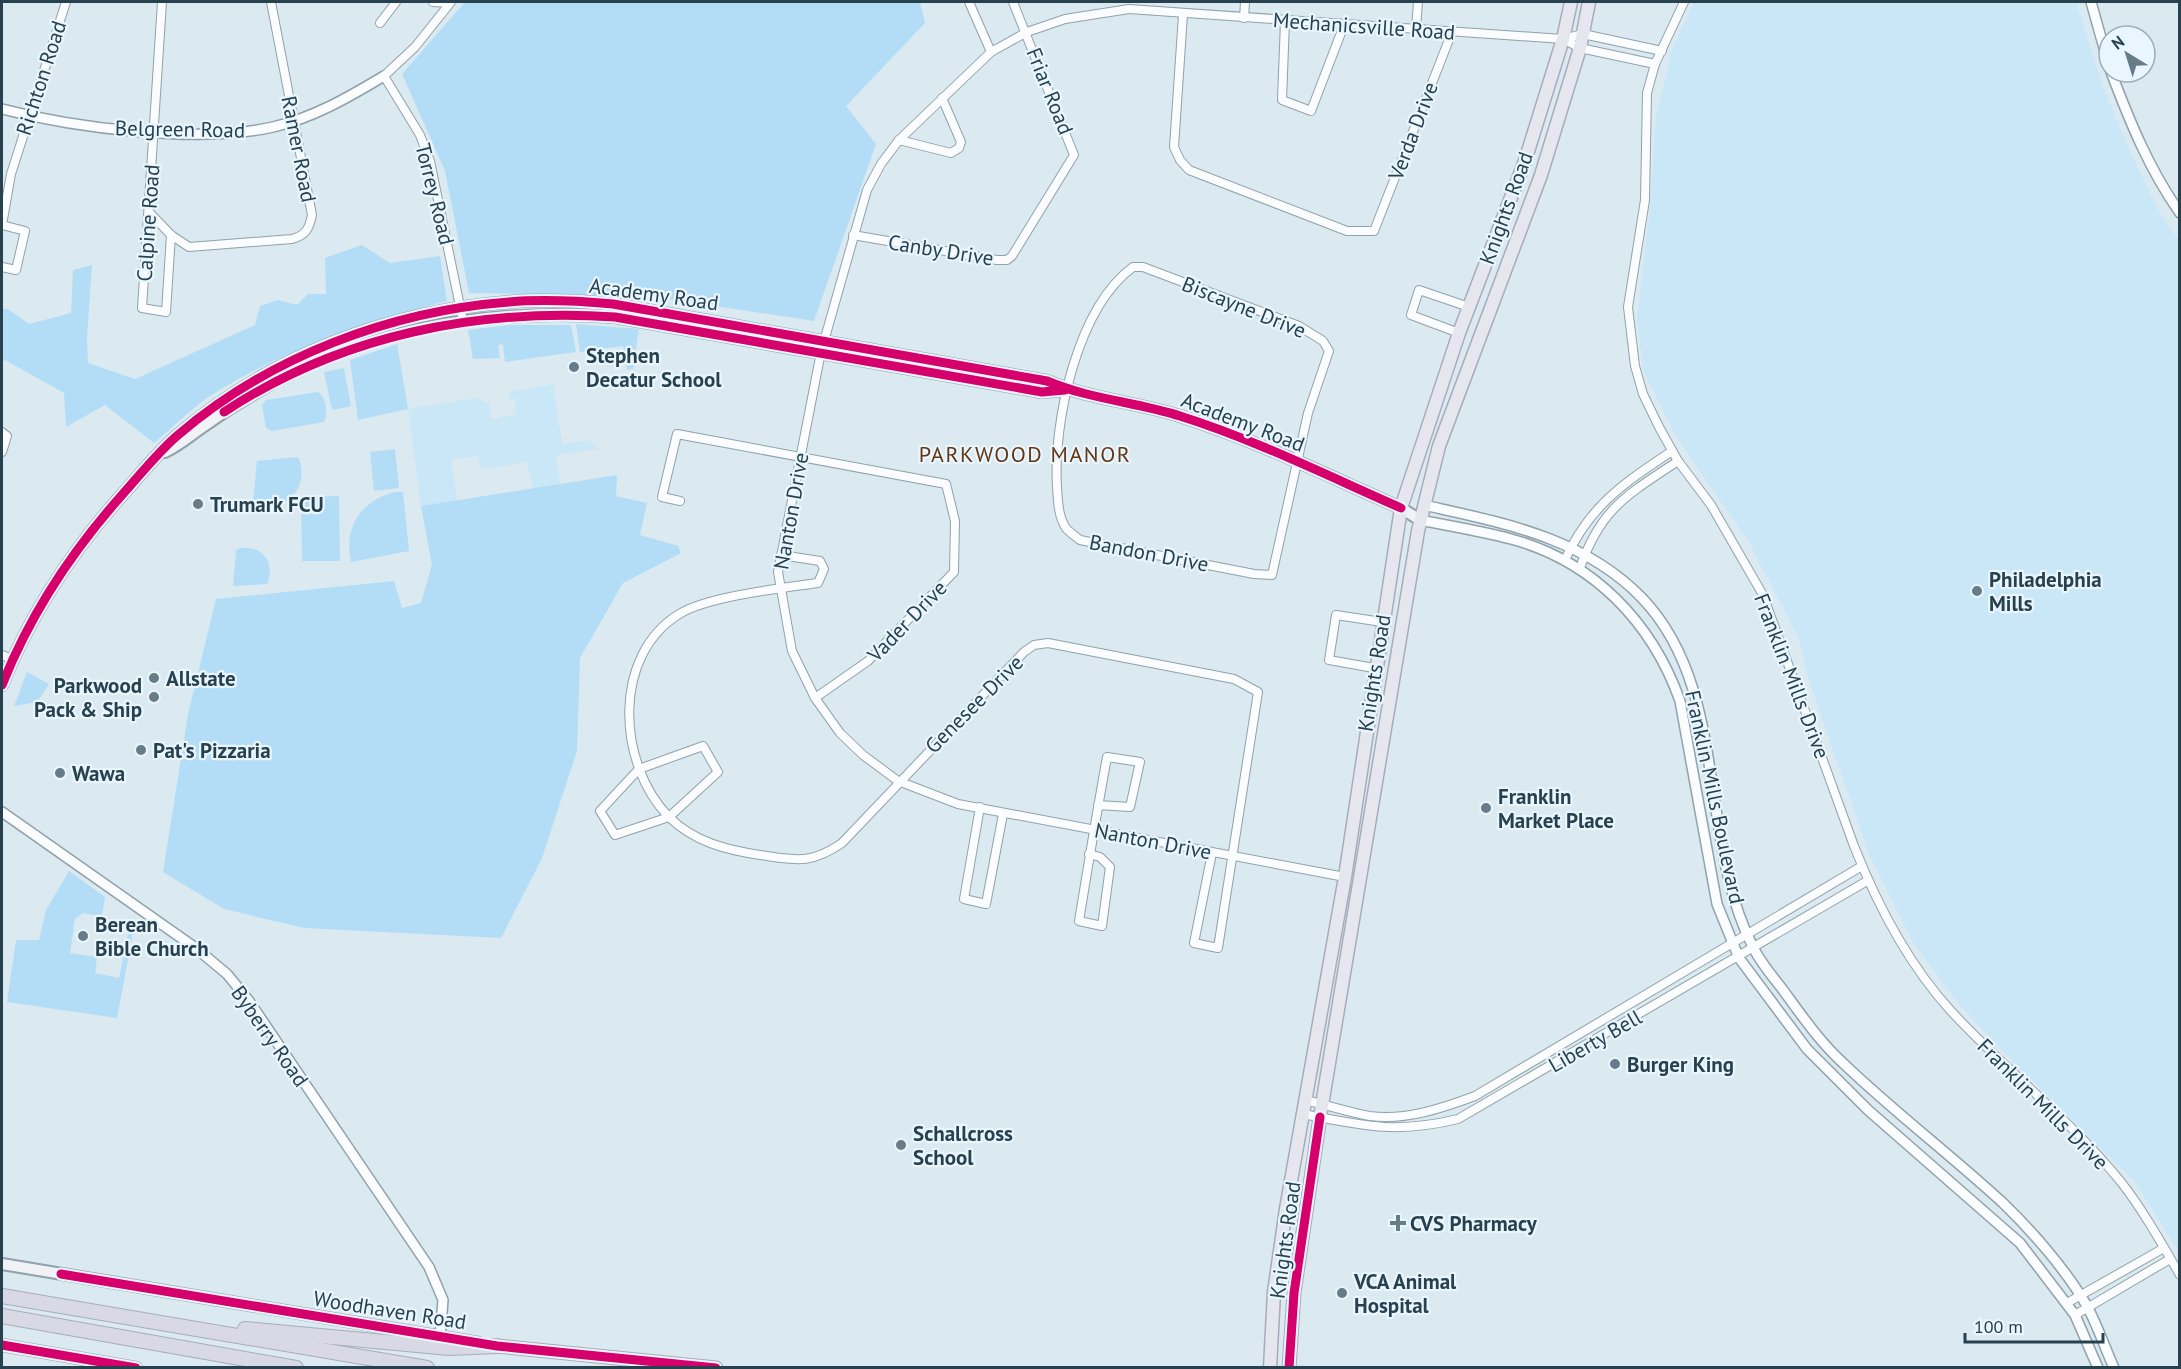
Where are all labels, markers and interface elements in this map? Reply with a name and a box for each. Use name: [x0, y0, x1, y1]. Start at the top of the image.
street label: Mechanicsville Road: [1272, 6, 1456, 46]
street label: Richton Road: [10, 17, 72, 139]
north arrow: [2097, 24, 2157, 84]
text: N: [2107, 31, 2128, 53]
street label: Friar Road: [1020, 44, 1080, 138]
street label: Verda Drive: [1382, 78, 1444, 185]
street label: Ramer Road: [275, 94, 323, 204]
street label: Belgreen Road: [115, 114, 245, 144]
street label: Torrey Road: [409, 140, 461, 248]
street label: Knights Road: [1473, 148, 1539, 268]
street label: Calpine Road: [130, 164, 166, 282]
street label: Canby Drive: [886, 228, 996, 272]
street label: Biscayne Drive: [1178, 270, 1310, 344]
street label: Academy Road: [588, 272, 720, 316]
place label: Stephen Decatur School: [586, 342, 722, 393]
marker: Stephen Decatur School: [567, 360, 581, 374]
street label: Academy Road: [1177, 386, 1309, 458]
district label: PARKWOOD MANOR: [919, 440, 1131, 468]
street label: Nanton Drive: [767, 450, 815, 572]
place label: Trumark FCU: [210, 491, 324, 518]
marker: Trumark FCU: [191, 497, 205, 511]
street label: Bandon Drive: [1087, 528, 1211, 578]
place label: Philadelphia Mills: [1989, 566, 2102, 617]
street label: Vader Drive: [861, 575, 953, 668]
marker: Philadelphia Mills: [1970, 584, 1984, 598]
street label: Franklin Mills Drive: [1748, 590, 1836, 762]
street label: Knights Road: [1351, 613, 1397, 733]
street label: Genesee Drive: [919, 649, 1029, 759]
place label: Allstate: [166, 665, 236, 692]
marker: Allstate: [147, 671, 161, 685]
place label: Parkwood Pack & Ship: [34, 672, 142, 723]
street label: Franklin Mills Boulevard: [1679, 688, 1751, 906]
marker: Parkwood Pack & Ship: [147, 690, 161, 704]
place label: Pat's Pizzaria: [153, 737, 271, 764]
marker: Pat's Pizzaria: [134, 743, 148, 757]
place label: Wawa: [72, 760, 125, 787]
marker: Wawa: [53, 766, 67, 780]
place label: Franklin Market Place: [1498, 783, 1614, 834]
marker: Franklin Market Place: [1479, 801, 1493, 815]
street label: Nanton Drive: [1092, 816, 1214, 866]
place label: Berean Bible Church: [95, 911, 209, 962]
marker: Berean Bible Church: [76, 929, 90, 943]
street label: Byberry Road: [225, 980, 315, 1092]
street label: Liberty Bell: [1544, 1004, 1646, 1078]
street label: Franklin Mills Drive: [1972, 1033, 2114, 1175]
place label: Burger King: [1627, 1051, 1734, 1078]
marker: Burger King: [1608, 1057, 1622, 1071]
place label: Schallcross School: [913, 1120, 1013, 1171]
marker: Schallcross School: [894, 1138, 908, 1152]
street label: Knights Road: [1263, 1180, 1307, 1300]
place label: CVS Pharmacy: [1410, 1210, 1538, 1237]
marker: CVS Pharmacy: [1391, 1216, 1405, 1230]
place label: VCA Animal Hospital: [1353, 1268, 1457, 1319]
street label: Woodhaven Road: [312, 1285, 468, 1335]
marker: VCA Animal Hospital: [1335, 1286, 1349, 1300]
scale bar: [1965, 1306, 2103, 1344]
text: 100 m: [1974, 1315, 2023, 1338]

